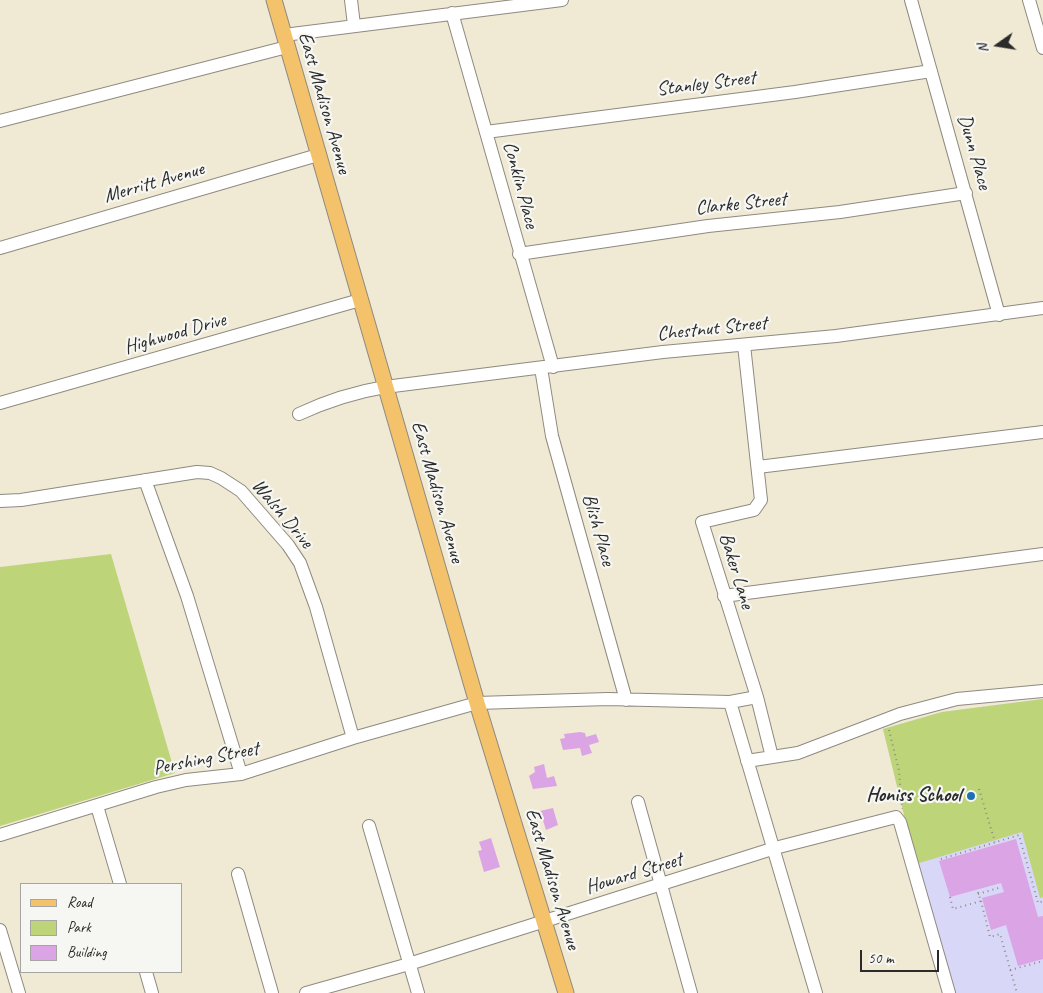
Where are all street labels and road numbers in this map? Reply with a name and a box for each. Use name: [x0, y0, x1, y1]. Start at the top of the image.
street label: East Madison Avenue: [292, 30, 356, 176]
street label: Stanley Street: [655, 66, 757, 102]
street label: Dunn Place: [952, 112, 996, 192]
street label: Conklin Place: [497, 139, 543, 231]
street label: Merritt Avenue: [101, 157, 207, 209]
street label: Clarke Street: [694, 187, 788, 221]
street label: Highwood Drive: [121, 308, 229, 360]
street label: Chestnut Street: [656, 311, 768, 347]
street label: East Madison Avenue: [405, 419, 469, 565]
street label: Walsh Drive: [246, 474, 318, 554]
street label: Blish Place: [576, 491, 620, 569]
street label: Baker Lane: [713, 530, 759, 612]
street label: Pershing Street: [151, 737, 261, 781]
street label: East Madison Avenue: [519, 806, 585, 952]
street label: Howard Street: [583, 848, 685, 900]

